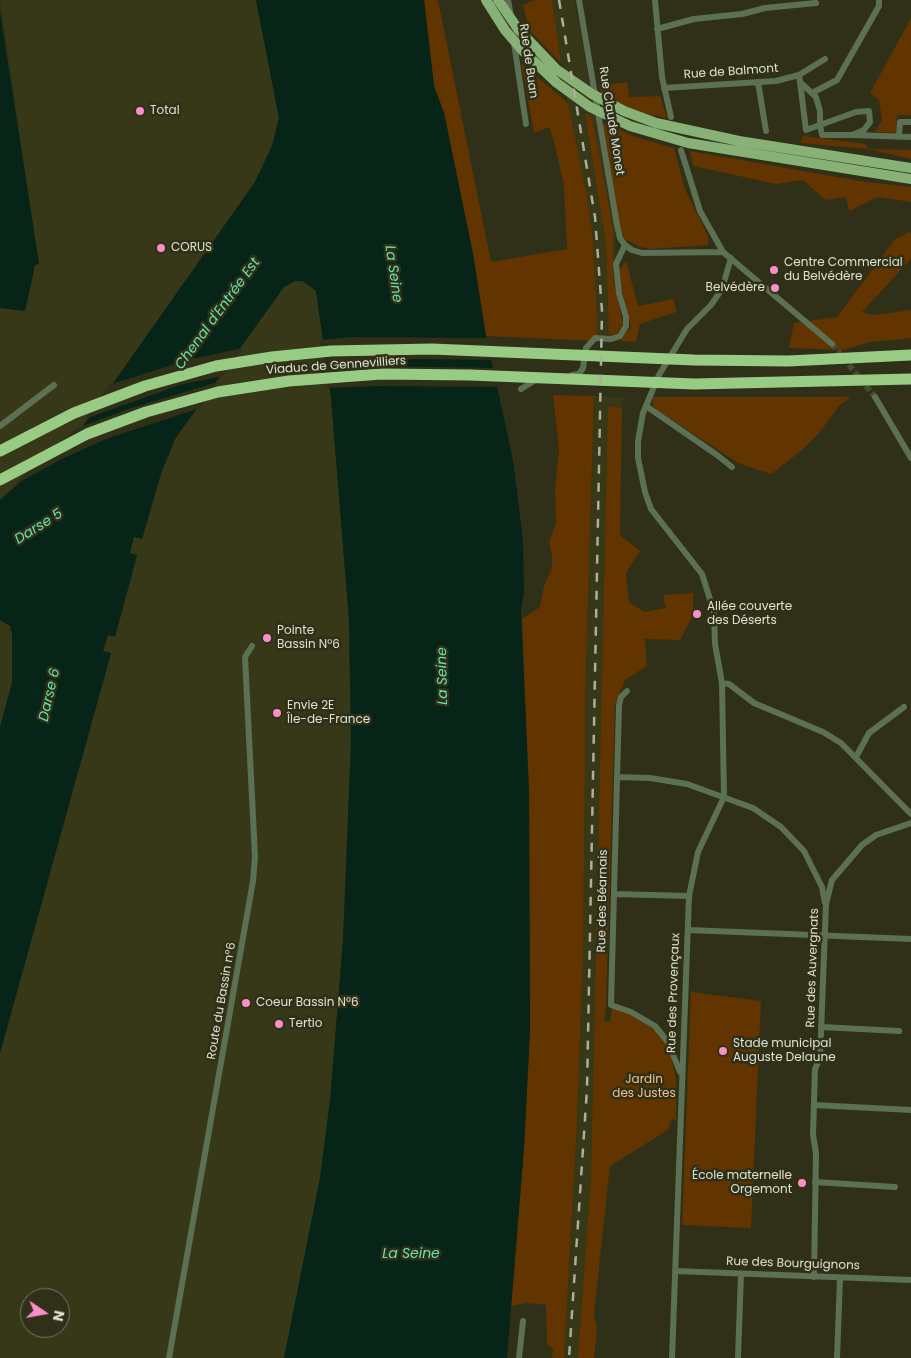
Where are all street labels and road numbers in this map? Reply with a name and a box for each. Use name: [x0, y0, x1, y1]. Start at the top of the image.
street label: Rue de Buan: [516, 23, 540, 99]
street label: Rue de Balmont: [683, 62, 779, 82]
street label: Rue Claude Monet: [595, 66, 627, 176]
street label: Viaduc de Gennevilliers: [265, 354, 407, 378]
street label: Rue des Béarnais: [595, 849, 611, 953]
street label: Rue des Auvergnats: [804, 908, 822, 1028]
street label: Rue des Provençaux: [665, 933, 683, 1053]
street label: Route du Bassin n°6: [205, 941, 239, 1061]
street label: Rue des Bourguignons: [726, 1254, 860, 1274]

